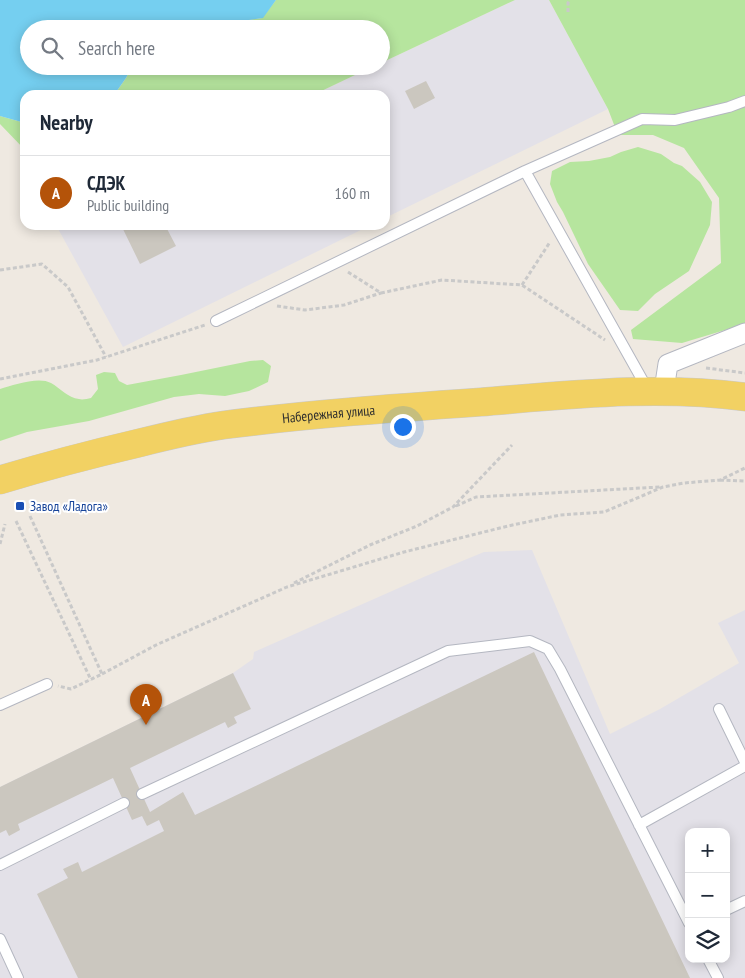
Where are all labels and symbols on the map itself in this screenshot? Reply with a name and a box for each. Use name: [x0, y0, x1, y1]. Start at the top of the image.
street label: Набережная улица: [281, 401, 376, 427]
your location: [390, 414, 416, 440]
place label: Завод «Ладога»: [30, 497, 108, 515]
marker: Завод «Ладога»: [14, 500, 26, 512]
pin: A: [130, 684, 162, 725]

